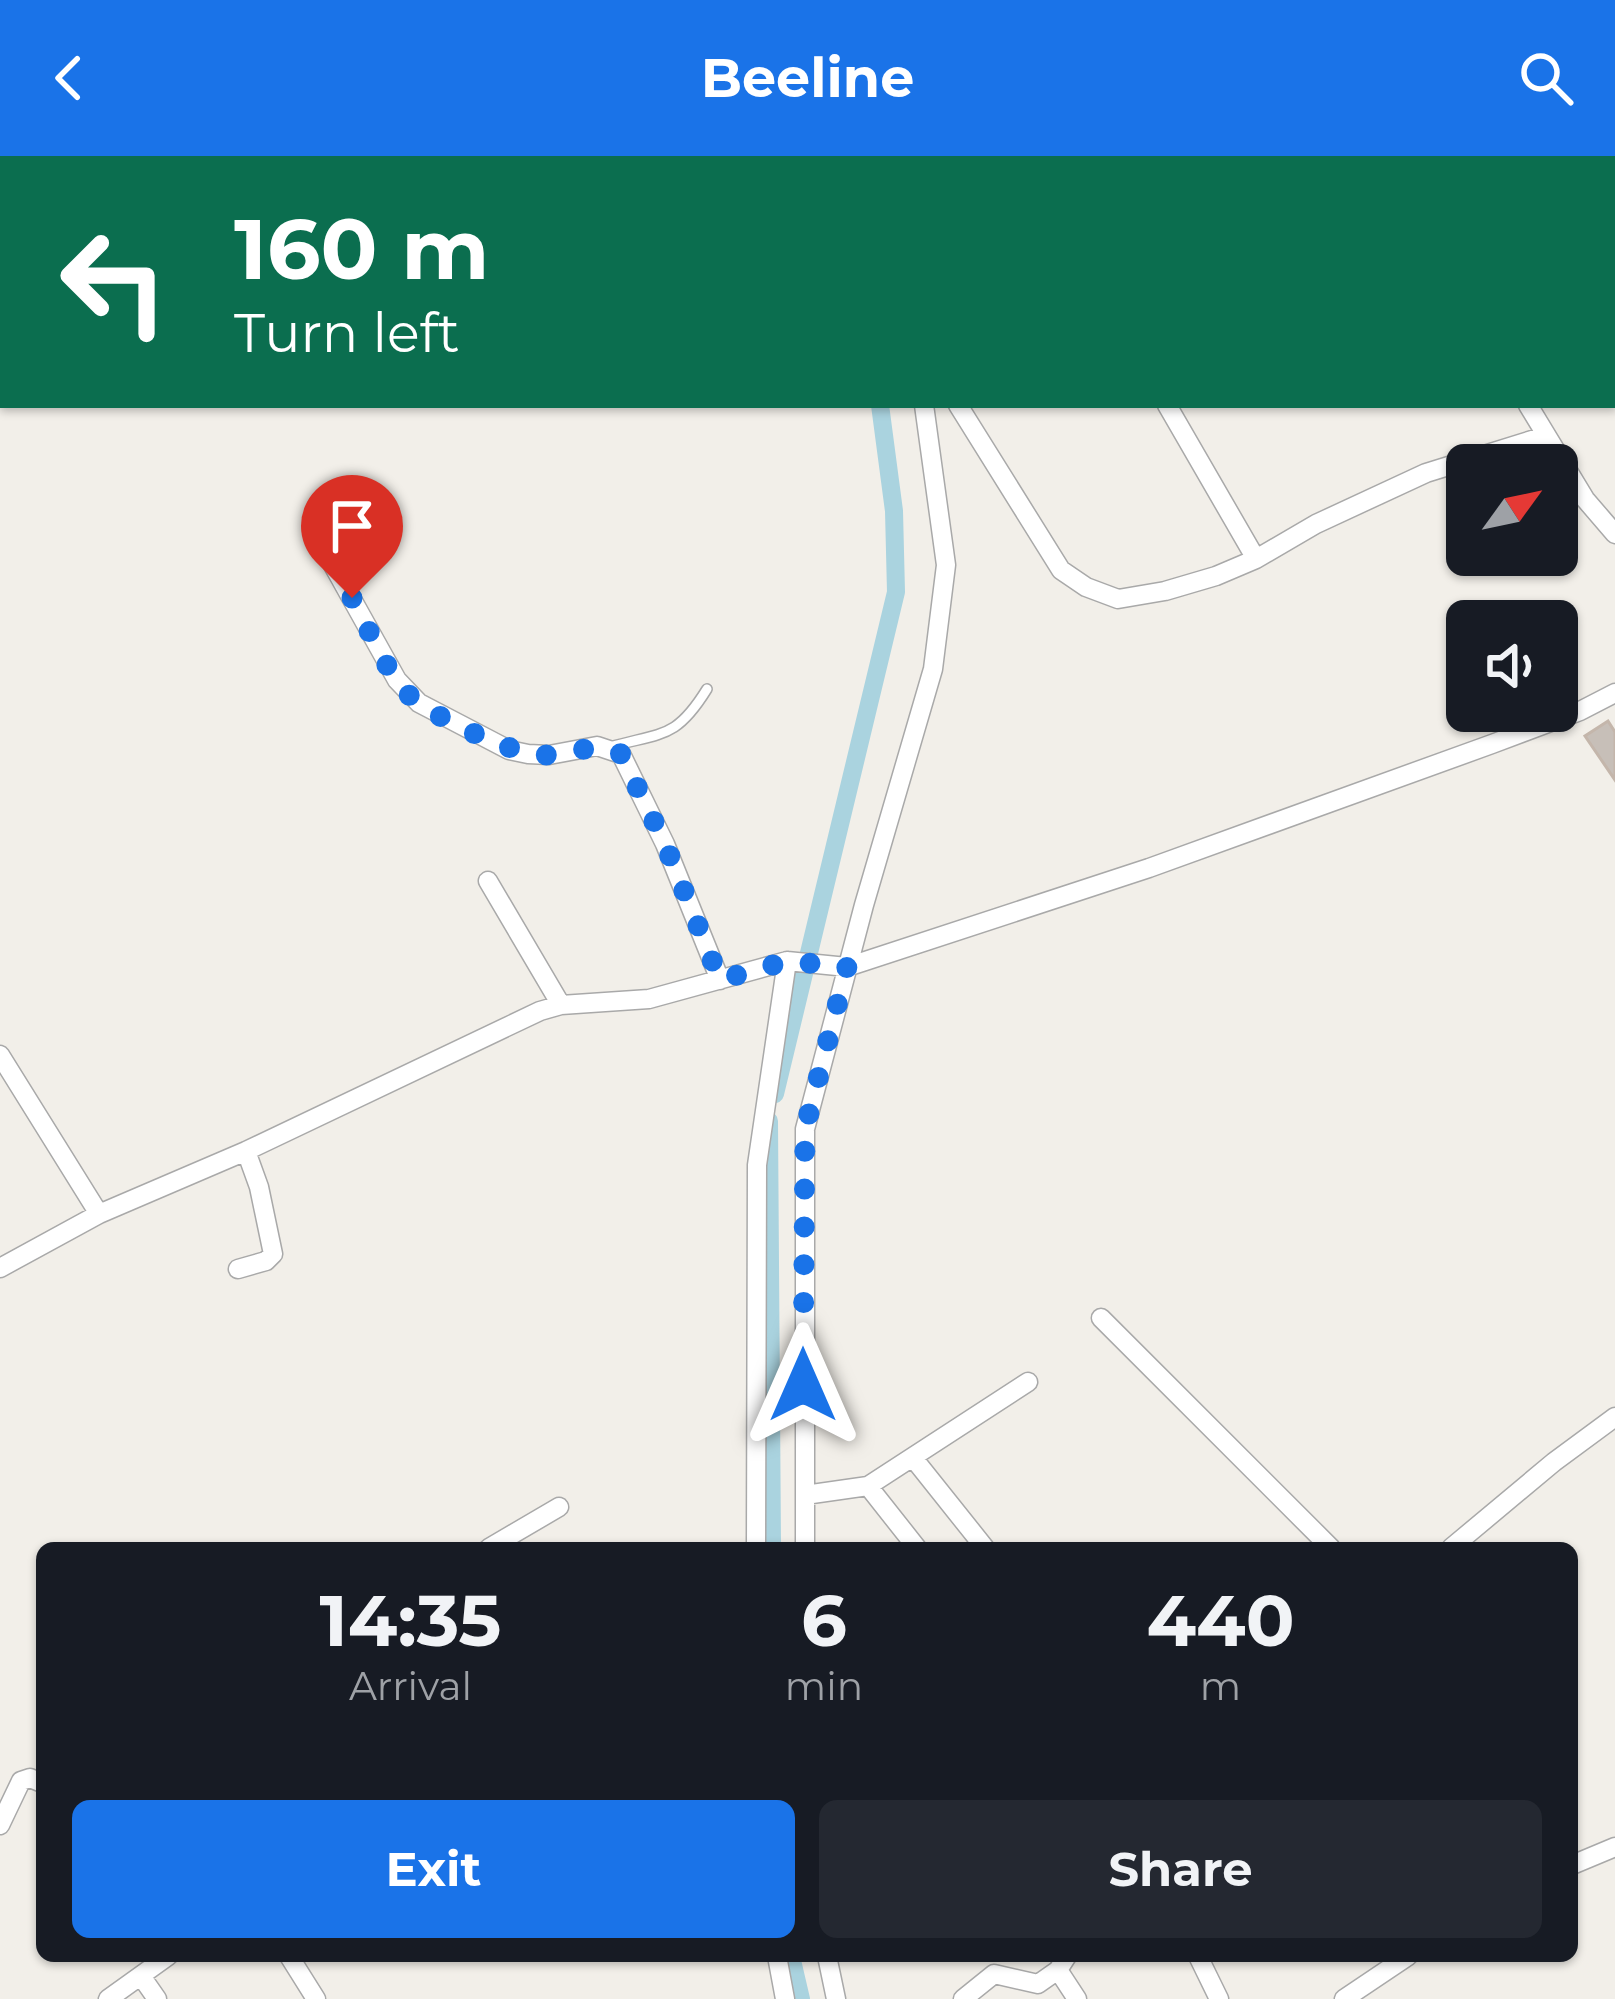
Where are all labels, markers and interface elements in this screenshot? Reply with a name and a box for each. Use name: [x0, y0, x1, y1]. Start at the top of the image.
icon: back: [36, 45, 102, 111]
text: Beeline: [701, 45, 914, 111]
icon: search: [1513, 45, 1579, 111]
text: 160 m: [234, 198, 489, 300]
icon: left: [36, 204, 192, 360]
text: Turn left: [234, 300, 460, 366]
north arrow: [1446, 444, 1578, 576]
map controls: [1446, 444, 1578, 732]
pin: [301, 475, 403, 598]
icon: arrive: [319, 493, 385, 559]
button: sound: [1446, 600, 1578, 732]
position arrow: [740, 1322, 866, 1448]
text: 14:35: [319, 1576, 501, 1664]
text: 6: [801, 1576, 847, 1664]
text: 440: [1146, 1576, 1295, 1664]
text: Arrival: [349, 1662, 472, 1710]
text: min: [785, 1662, 863, 1710]
text: m: [1200, 1662, 1241, 1710]
button: Exit: [72, 1800, 795, 1938]
button: Share: [819, 1800, 1542, 1938]

